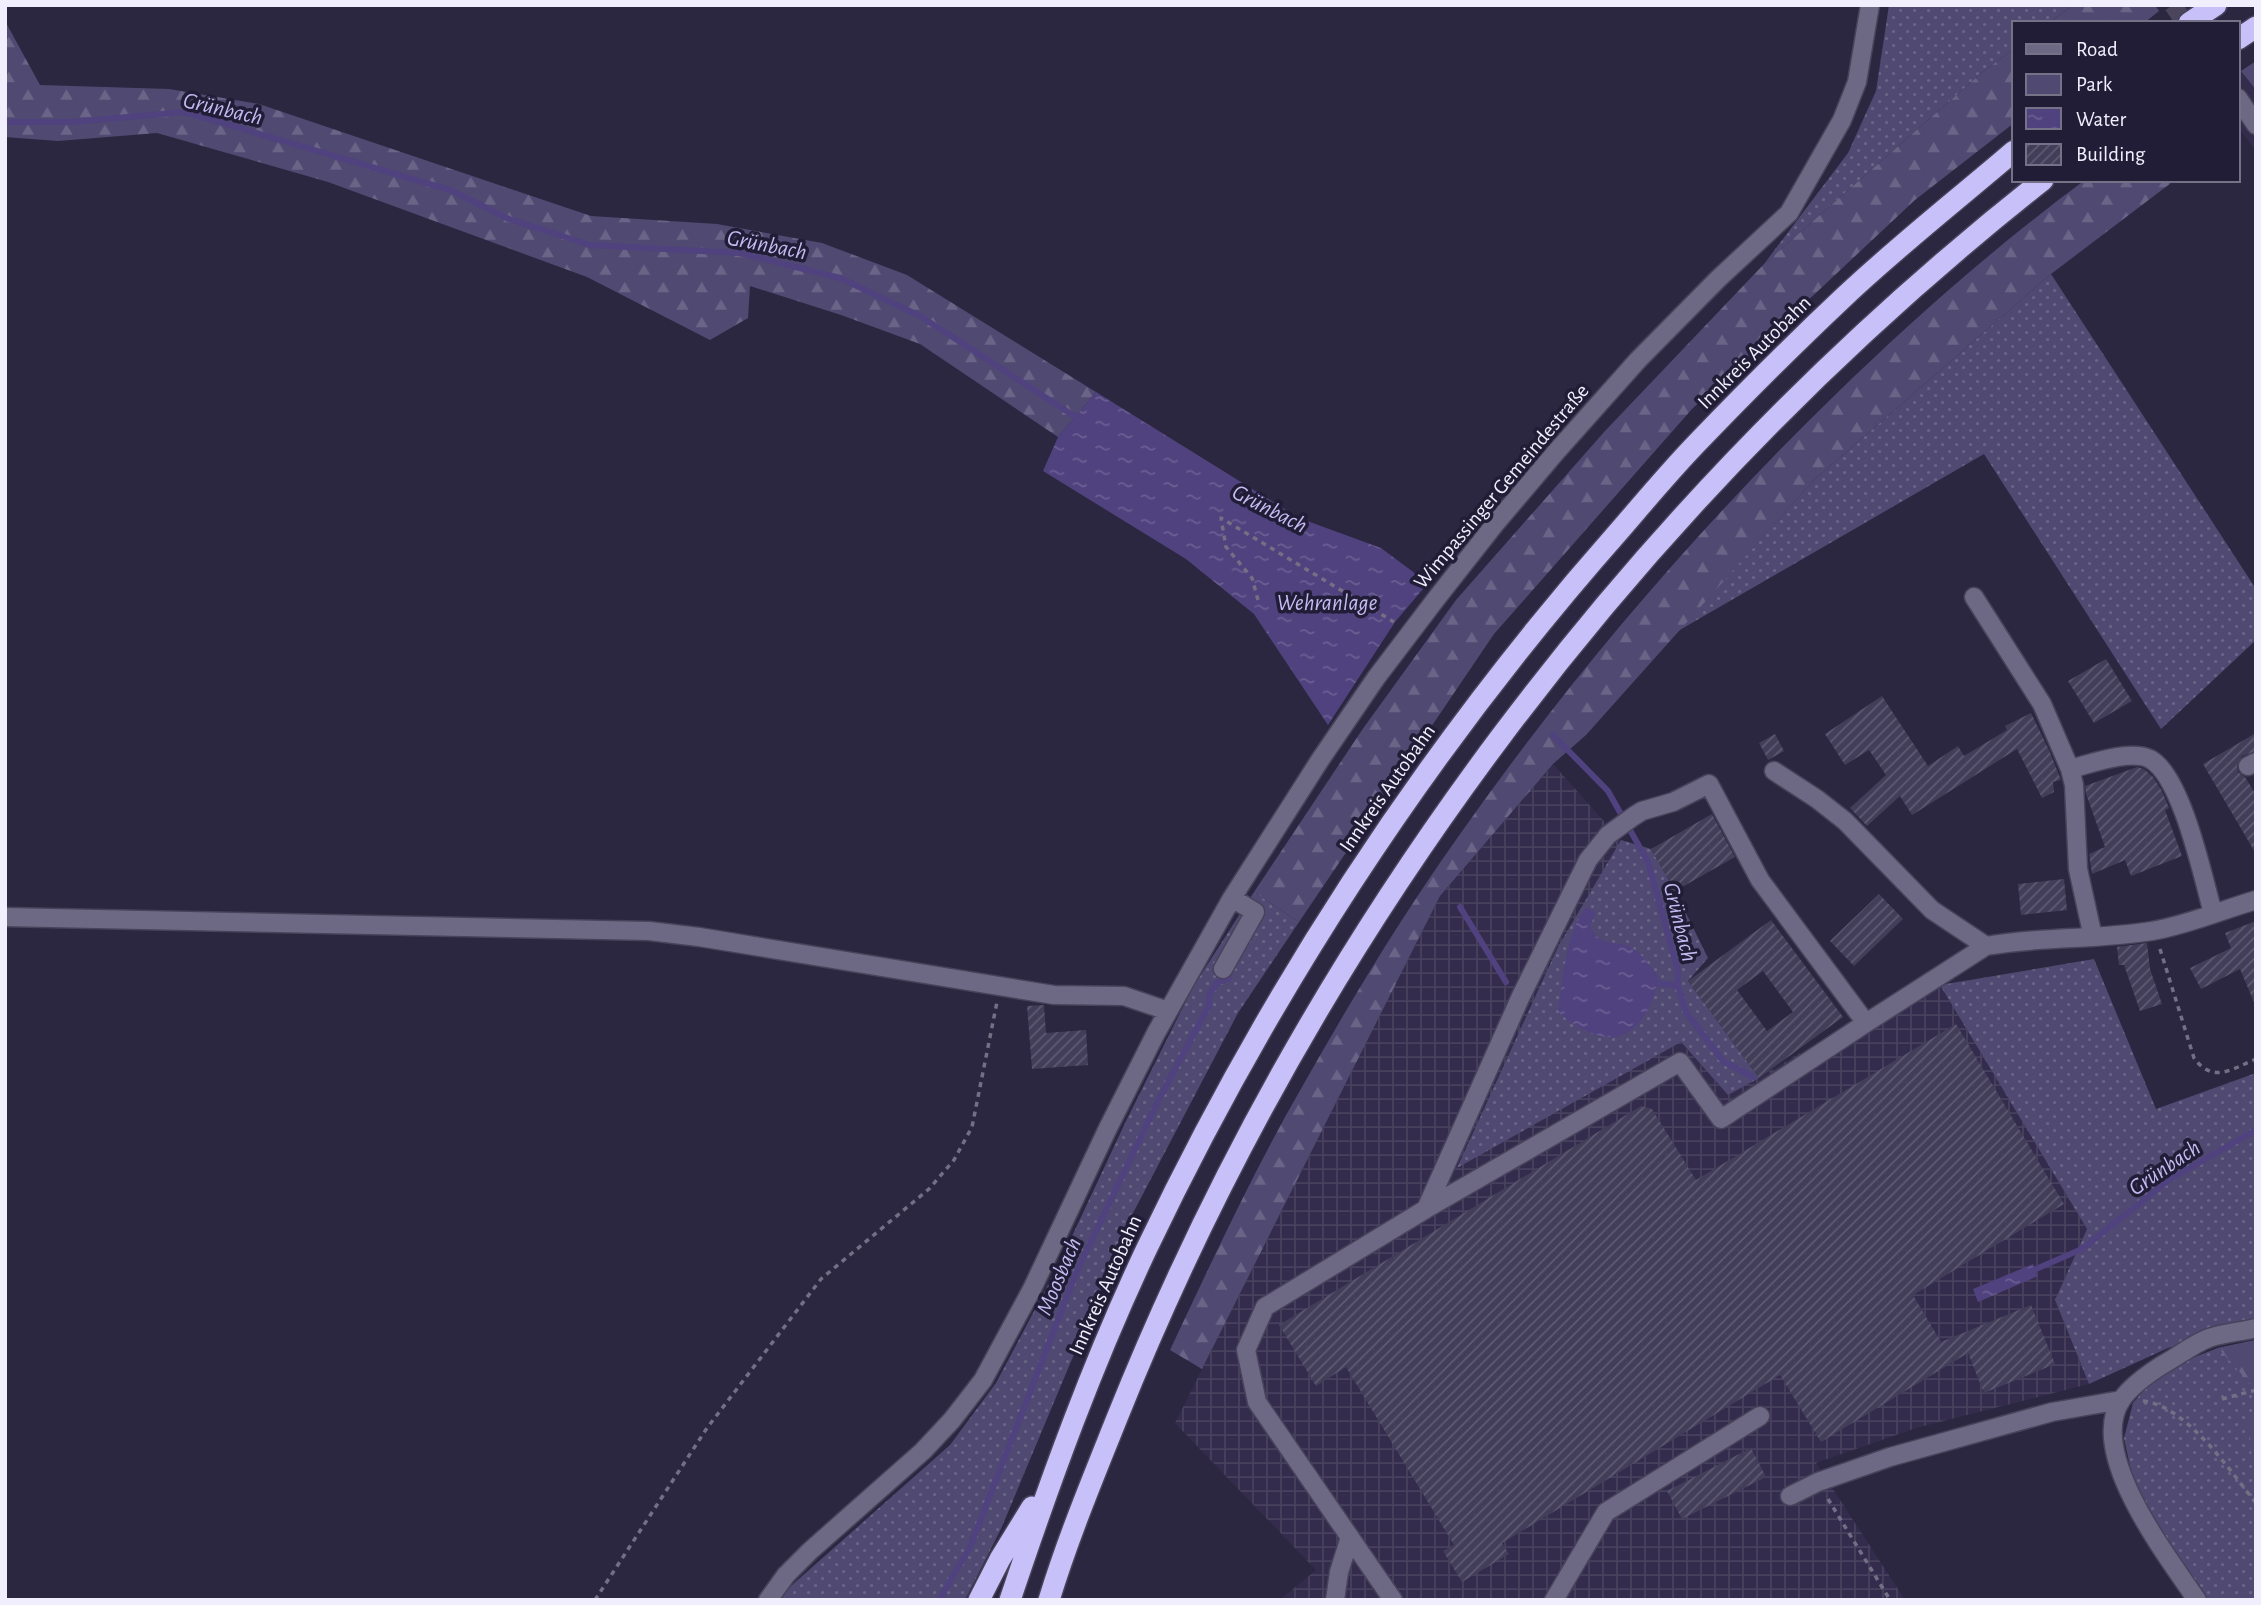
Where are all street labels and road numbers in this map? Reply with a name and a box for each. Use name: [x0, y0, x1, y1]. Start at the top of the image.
street label: Innkreis Autobahn: [1694, 292, 1815, 413]
street label: Wimpassinger Gemeindestraße: [1410, 380, 1593, 592]
street label: Innkreis Autobahn: [1336, 721, 1439, 856]
street label: Innkreis Autobahn: [1065, 1212, 1146, 1358]

